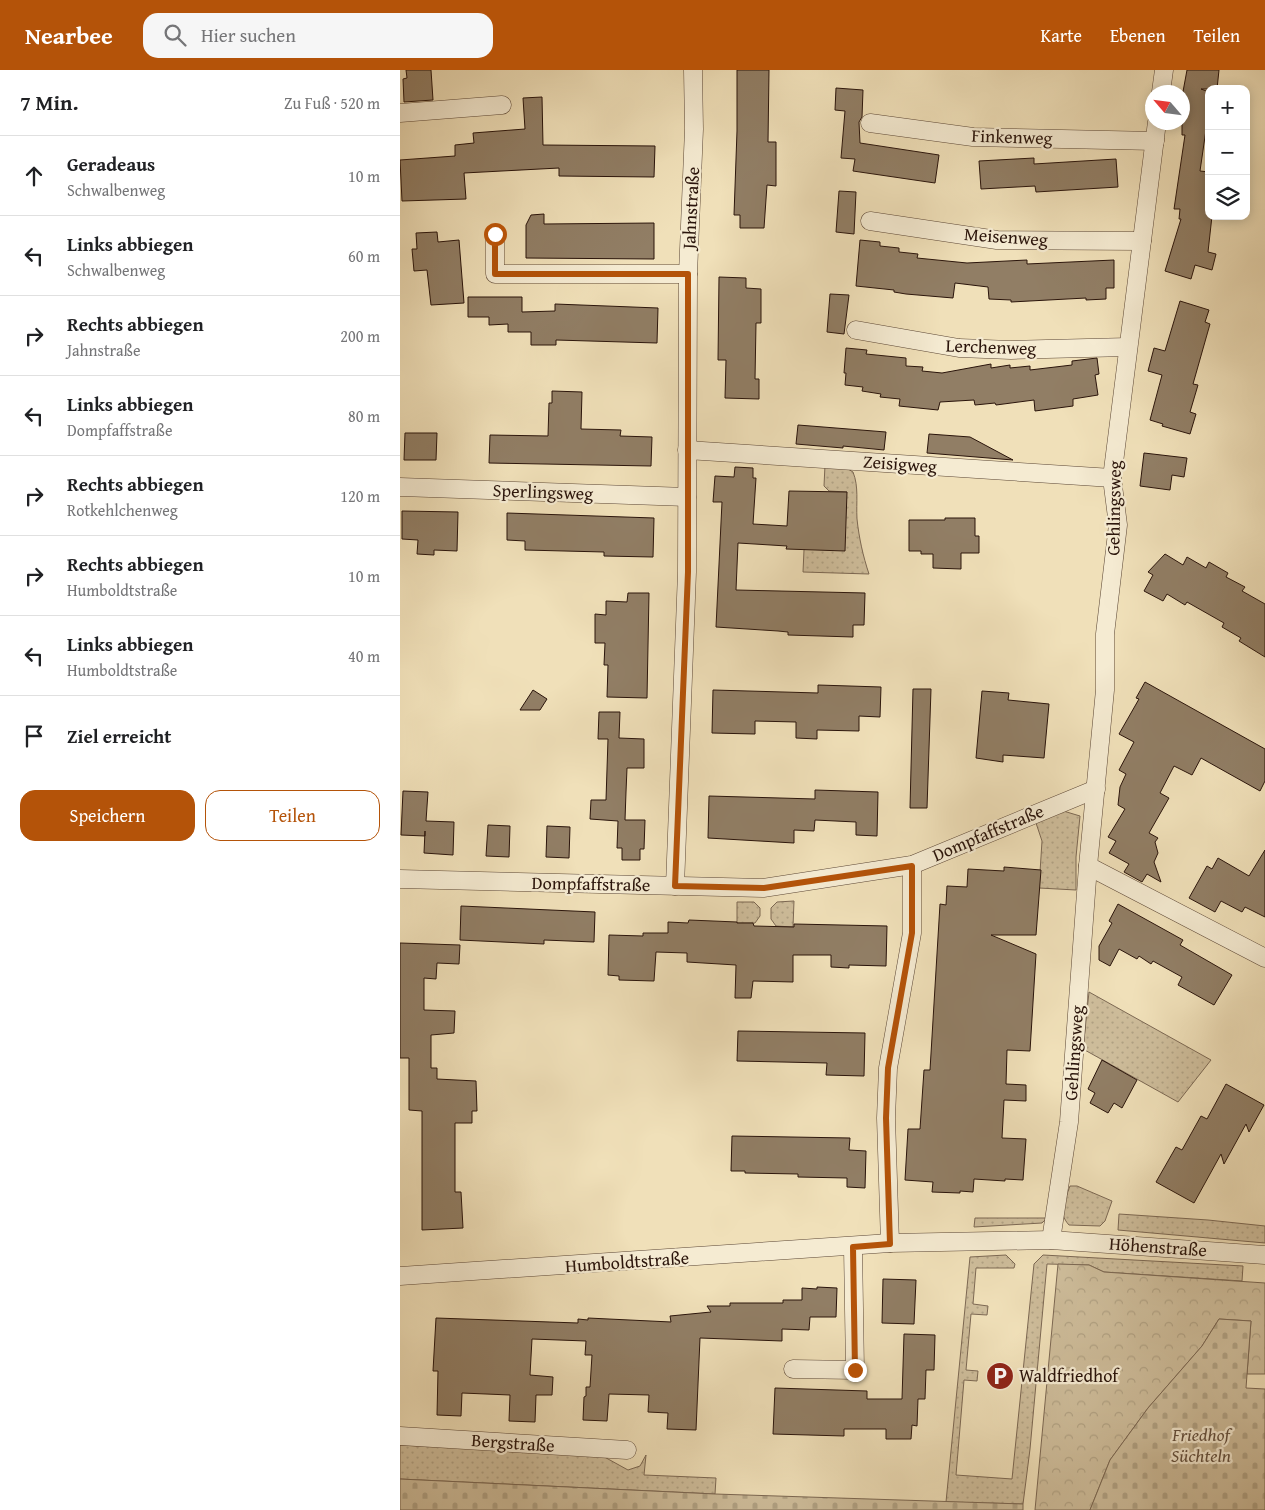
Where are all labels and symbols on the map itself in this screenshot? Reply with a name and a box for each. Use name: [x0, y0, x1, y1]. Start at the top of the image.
north arrow: [1145, 85, 1190, 130]
street label: Finkenweg: [971, 122, 1053, 151]
street label: Jahnstraße: [675, 166, 706, 252]
street label: Meisenweg: [963, 220, 1049, 253]
route start: [484, 223, 507, 246]
street label: Lerchenweg: [945, 331, 1037, 362]
street label: Zeisigweg: [862, 447, 938, 480]
street label: Gehlingsweg: [1099, 460, 1128, 556]
street label: Sperlingsweg: [492, 476, 594, 507]
street label: Dompfaffstraße: [928, 797, 1048, 868]
street label: Dompfaffstraße: [531, 869, 651, 898]
street label: Gehlingsweg: [1057, 1004, 1090, 1101]
street label: Höhenstraße: [1108, 1230, 1208, 1263]
street label: Humboldtstraße: [564, 1244, 690, 1279]
route end: [844, 1359, 867, 1382]
parking icon: Waldfriedhof: [985, 1361, 1015, 1391]
place label: Waldfriedhof: [1019, 1362, 1120, 1389]
park label: Friedhof Süchteln: [1171, 1421, 1233, 1469]
street label: Bergstraße: [471, 1426, 556, 1459]

